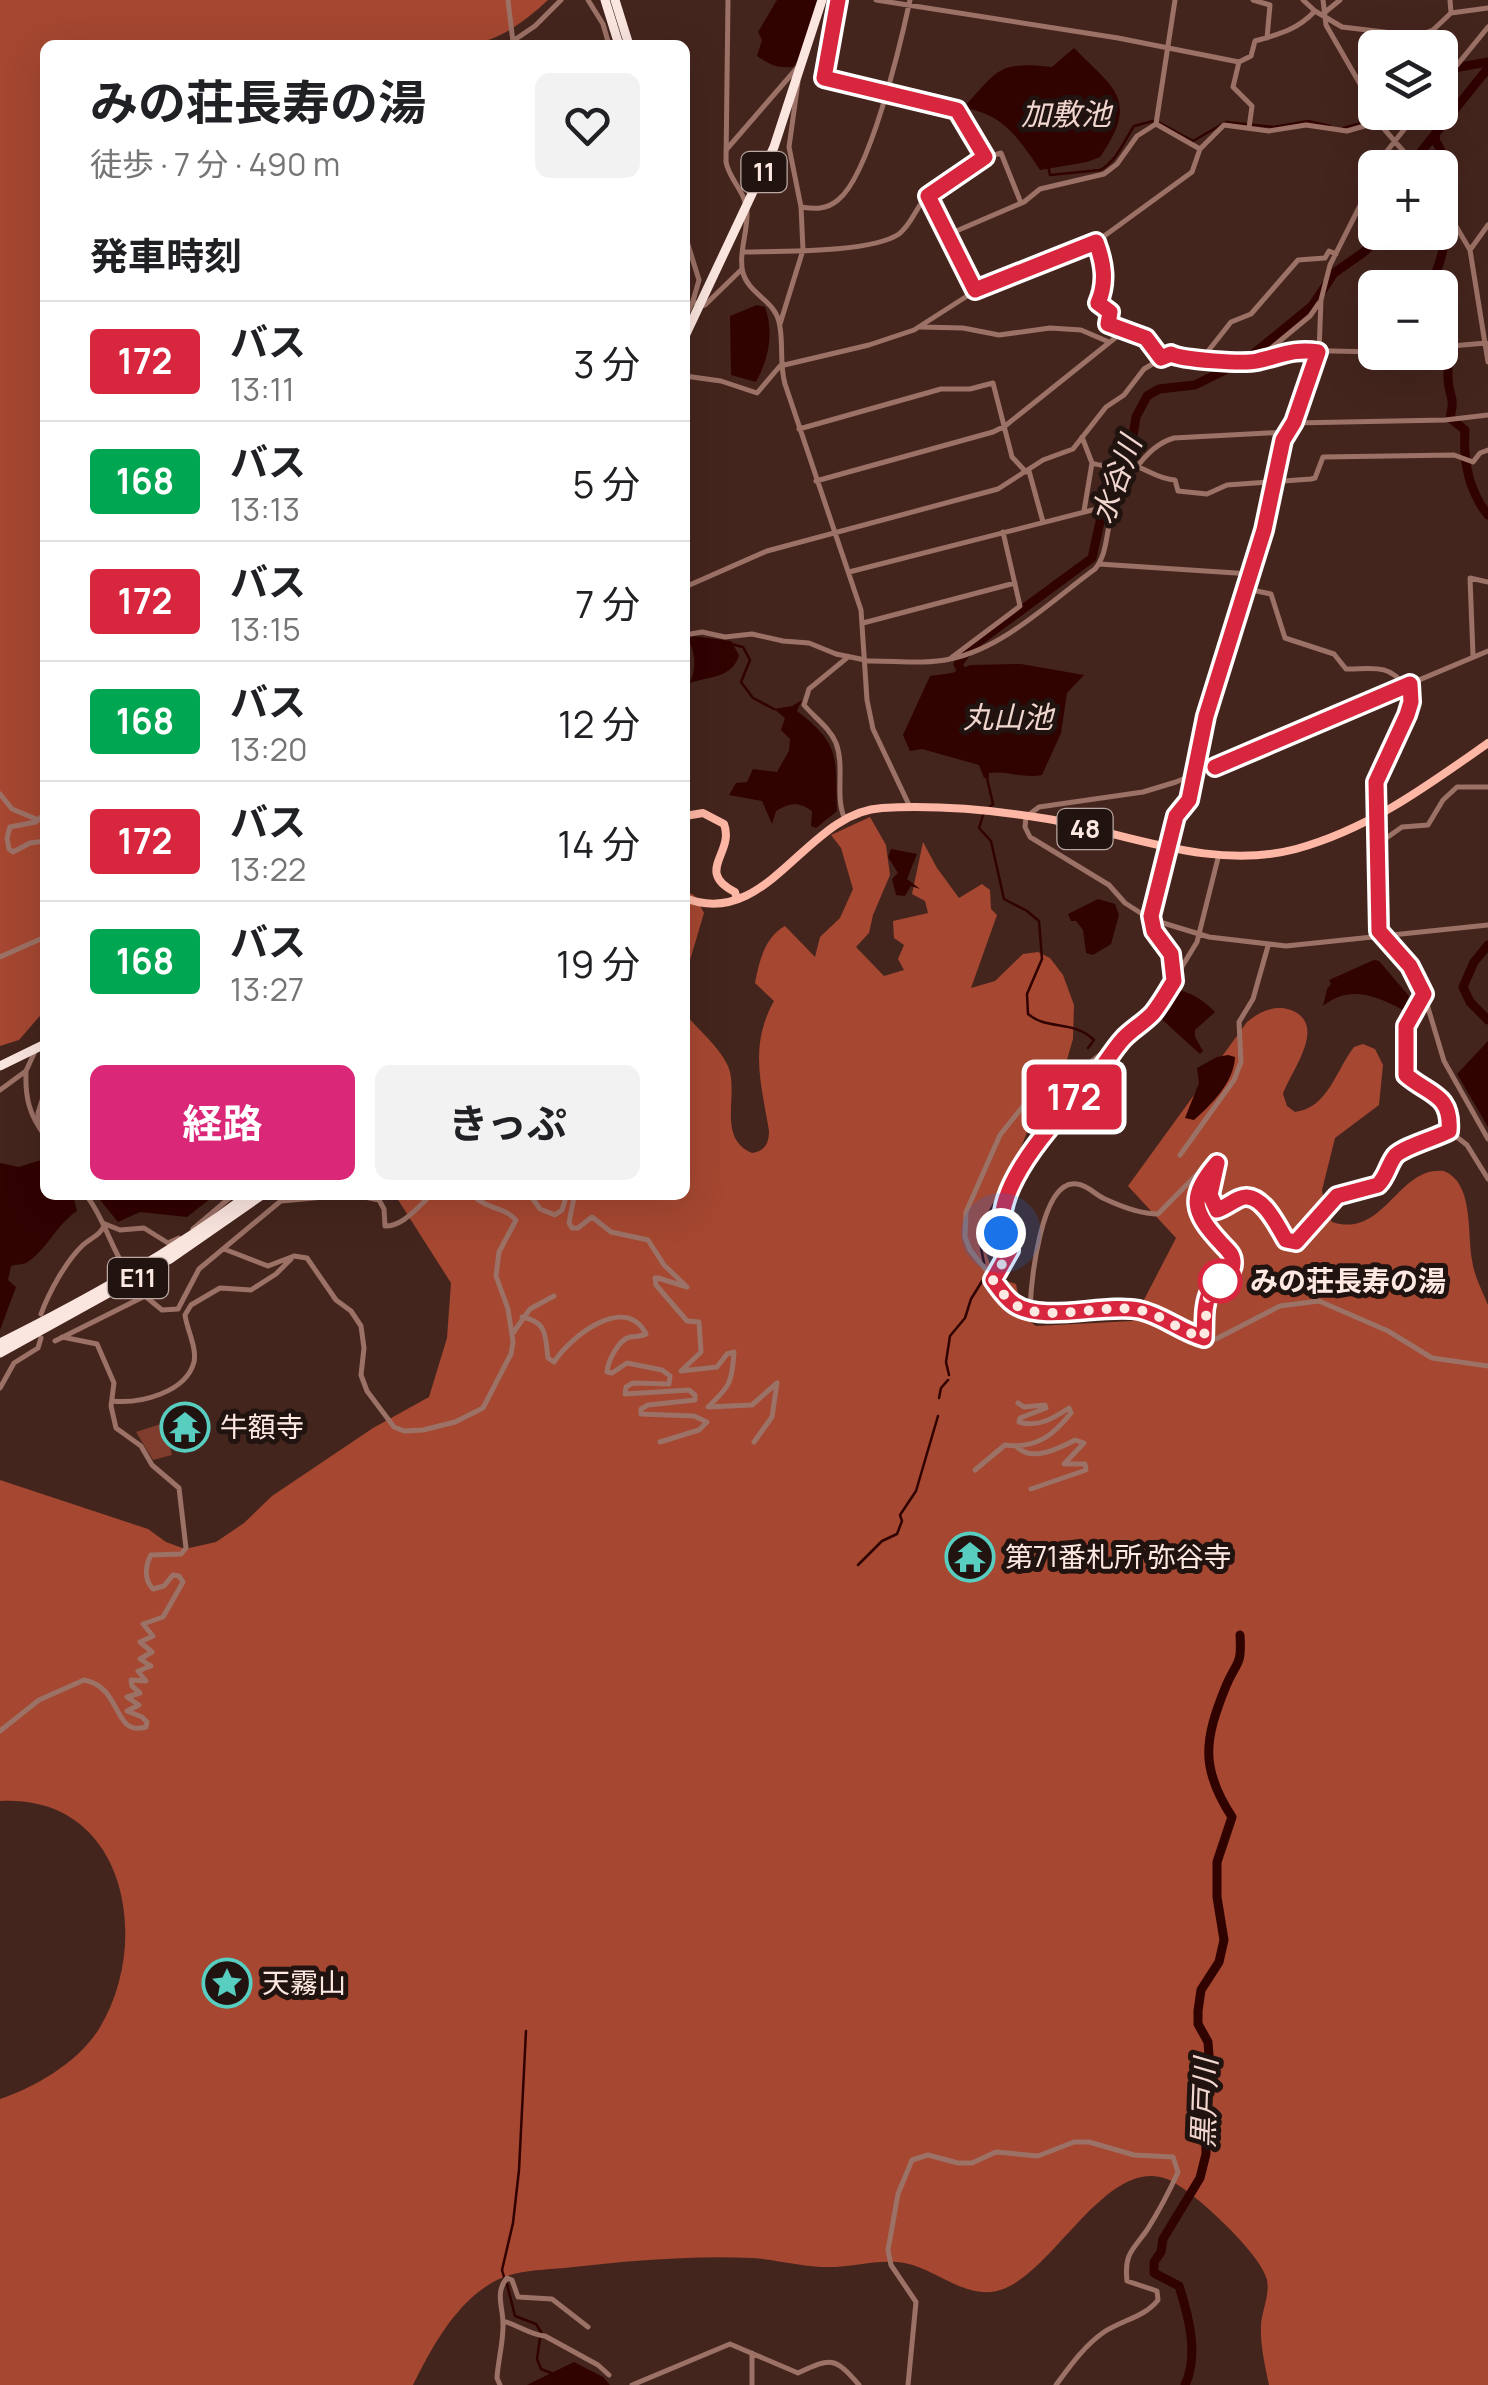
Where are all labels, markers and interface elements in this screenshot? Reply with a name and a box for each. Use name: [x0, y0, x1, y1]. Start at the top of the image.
map controls: [1358, 30, 1458, 370]
button: layers: [1358, 30, 1458, 130]
text: みの荘長寿の湯: [90, 69, 426, 134]
button: heart: [535, 73, 640, 178]
water label: 加敷池: [1021, 93, 1114, 134]
text: 徒歩 · 7 分 · 490 m: [90, 142, 340, 186]
button: +: [1358, 150, 1458, 250]
road number: 11: [742, 152, 786, 192]
text: 発車時刻: [90, 229, 242, 281]
button: −: [1358, 270, 1458, 370]
text: バス: [230, 315, 306, 367]
text: 172: [118, 337, 172, 385]
text: 3 分: [573, 337, 640, 389]
text: 13:11: [230, 367, 295, 411]
water label: 水谷川: [1081, 427, 1151, 529]
text: バス: [230, 435, 306, 487]
text: 168: [116, 457, 174, 505]
text: 5 分: [572, 457, 640, 509]
text: 13:13: [230, 487, 300, 531]
text: バス: [230, 555, 306, 607]
text: 172: [118, 577, 172, 625]
text: 7 分: [575, 577, 640, 629]
text: 13:15: [230, 607, 301, 651]
text: バス: [230, 675, 306, 727]
water label: 丸山池: [963, 696, 1056, 737]
text: 168: [116, 697, 174, 745]
text: 12 分: [558, 697, 640, 749]
text: 13:20: [230, 727, 308, 771]
text: バス: [230, 795, 306, 847]
road number: 48: [1058, 809, 1112, 849]
text: 172: [118, 817, 172, 865]
text: 14 分: [557, 817, 640, 869]
text: 13:22: [230, 847, 306, 891]
text: バス: [230, 915, 306, 967]
text: 168: [116, 937, 174, 985]
text: 19 分: [556, 937, 640, 989]
text: 13:27: [230, 967, 304, 1011]
line badge: 172: [1016, 1064, 1132, 1130]
button: 経路: [90, 1065, 355, 1180]
button: きっぷ: [375, 1065, 640, 1180]
text: 172: [1047, 1073, 1101, 1121]
your location: [976, 1208, 1026, 1258]
road number: E11: [108, 1258, 168, 1298]
marker: みの荘長寿の湯: [1199, 1260, 1241, 1302]
place label: みの荘長寿の湯: [1250, 1261, 1446, 1299]
temple icon: 牛額寺: [159, 1401, 211, 1453]
place label: 牛額寺: [220, 1407, 304, 1445]
temple icon: 第71番札所 弥谷寺: [944, 1531, 996, 1583]
place label: 第71番札所 弥谷寺: [1005, 1537, 1232, 1575]
place icon: 天霧山: [201, 1957, 253, 2009]
place label: 天霧山: [262, 1963, 346, 2001]
water label: 黒戸川: [1181, 2054, 1226, 2149]

